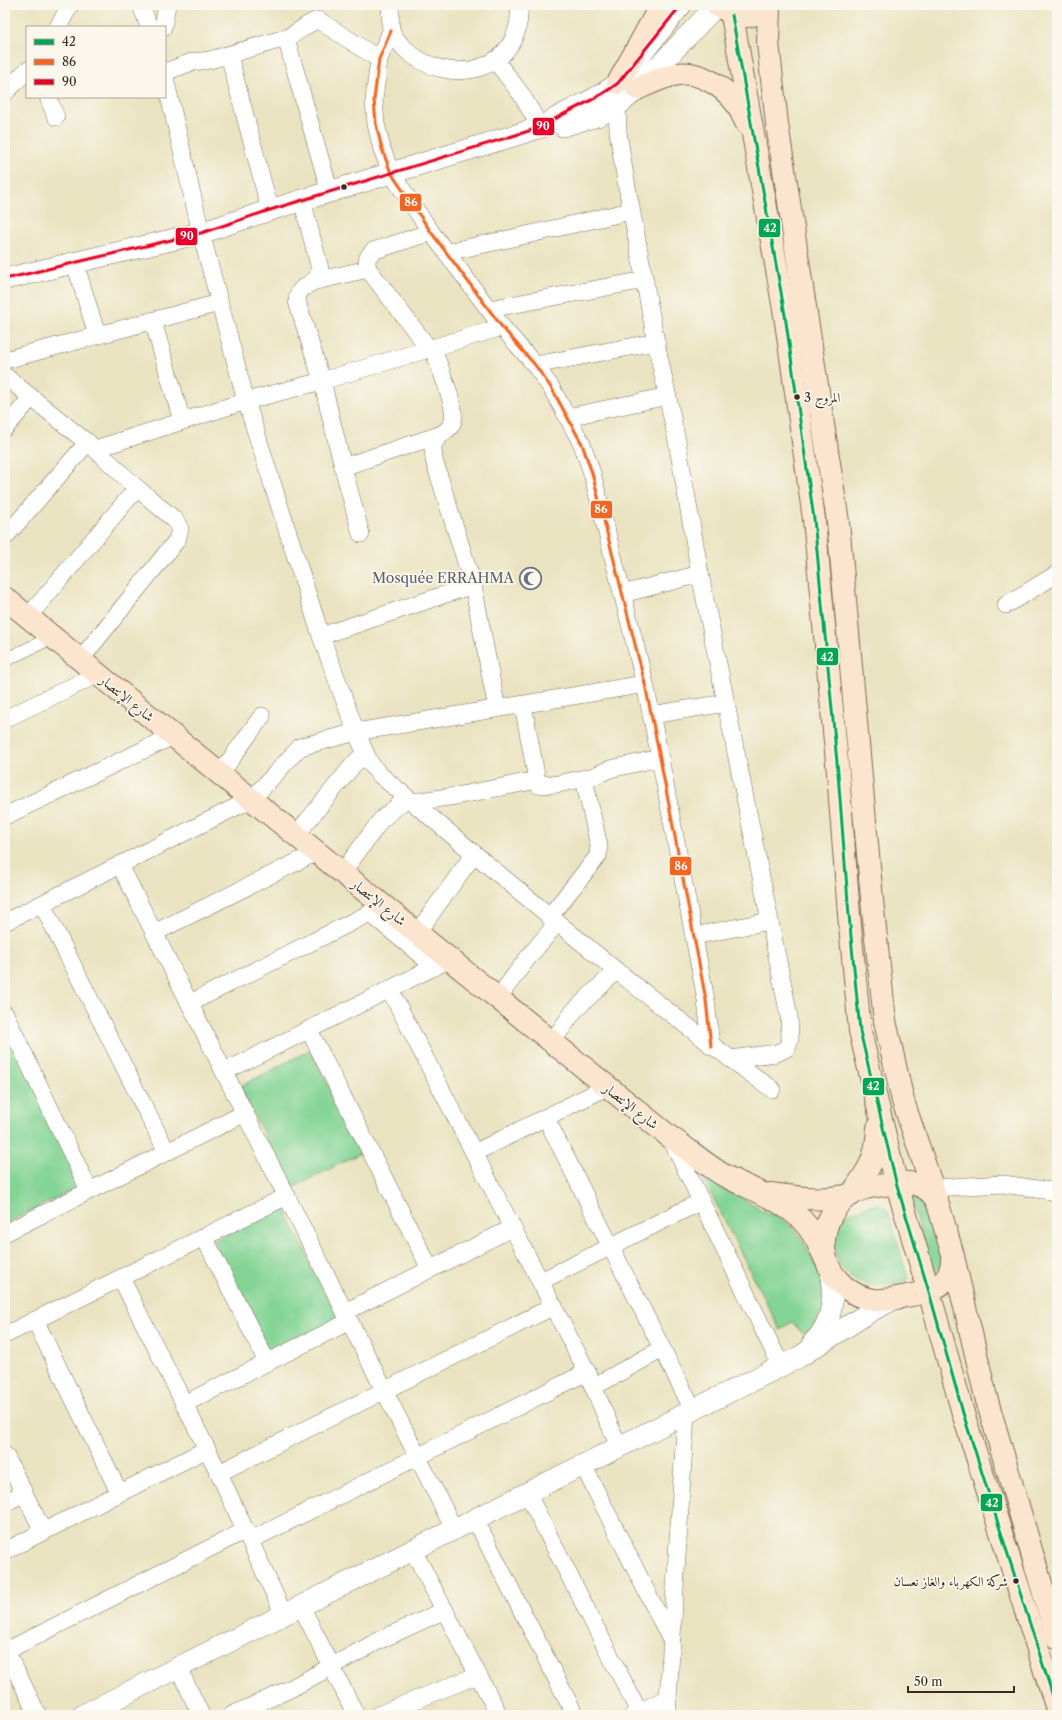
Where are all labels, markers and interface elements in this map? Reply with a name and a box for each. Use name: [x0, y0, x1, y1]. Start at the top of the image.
legend: [26, 26, 166, 98]
text: 42: [62, 34, 76, 49]
text: 86: [62, 54, 76, 69]
text: 90: [62, 74, 77, 89]
line badge: 90: [532, 117, 555, 136]
text: 90: [536, 119, 550, 133]
unlabelled marker: [339, 182, 349, 192]
line badge: 86: [399, 193, 422, 212]
text: 86: [404, 195, 418, 209]
line badge: 42: [758, 218, 781, 238]
text: 42: [763, 221, 777, 235]
line badge: 90: [175, 227, 198, 246]
text: 90: [180, 229, 194, 243]
place label: المروج 3: [804, 389, 841, 409]
marker: المروج 3: [792, 392, 802, 402]
line badge: 86: [590, 500, 613, 519]
text: 86: [594, 502, 608, 516]
mosque icon: Mosquée ERRAHMA: [517, 565, 543, 591]
place label: Mosquée ERRAHMA: [372, 569, 515, 587]
line badge: 42: [816, 647, 839, 666]
text: 42: [820, 650, 834, 664]
street label: شارع الإنتصار: [93, 669, 158, 728]
line badge: 86: [669, 856, 692, 876]
text: 86: [674, 859, 688, 873]
street label: شارع الإنتصار: [345, 873, 410, 932]
line badge: 42: [862, 1077, 885, 1096]
street label: شارع الإنتصار: [596, 1078, 662, 1136]
text: 42: [866, 1079, 880, 1093]
line badge: 42: [980, 1493, 1003, 1512]
text: 42: [985, 1496, 999, 1510]
place label: شركة الكهرباء والغاز نعسان: [893, 1573, 1008, 1590]
marker: شركة الكهرباء والغاز نعسان: [1011, 1576, 1021, 1586]
scale bar: [908, 1668, 1014, 1694]
text: 50 m: [914, 1674, 943, 1689]

